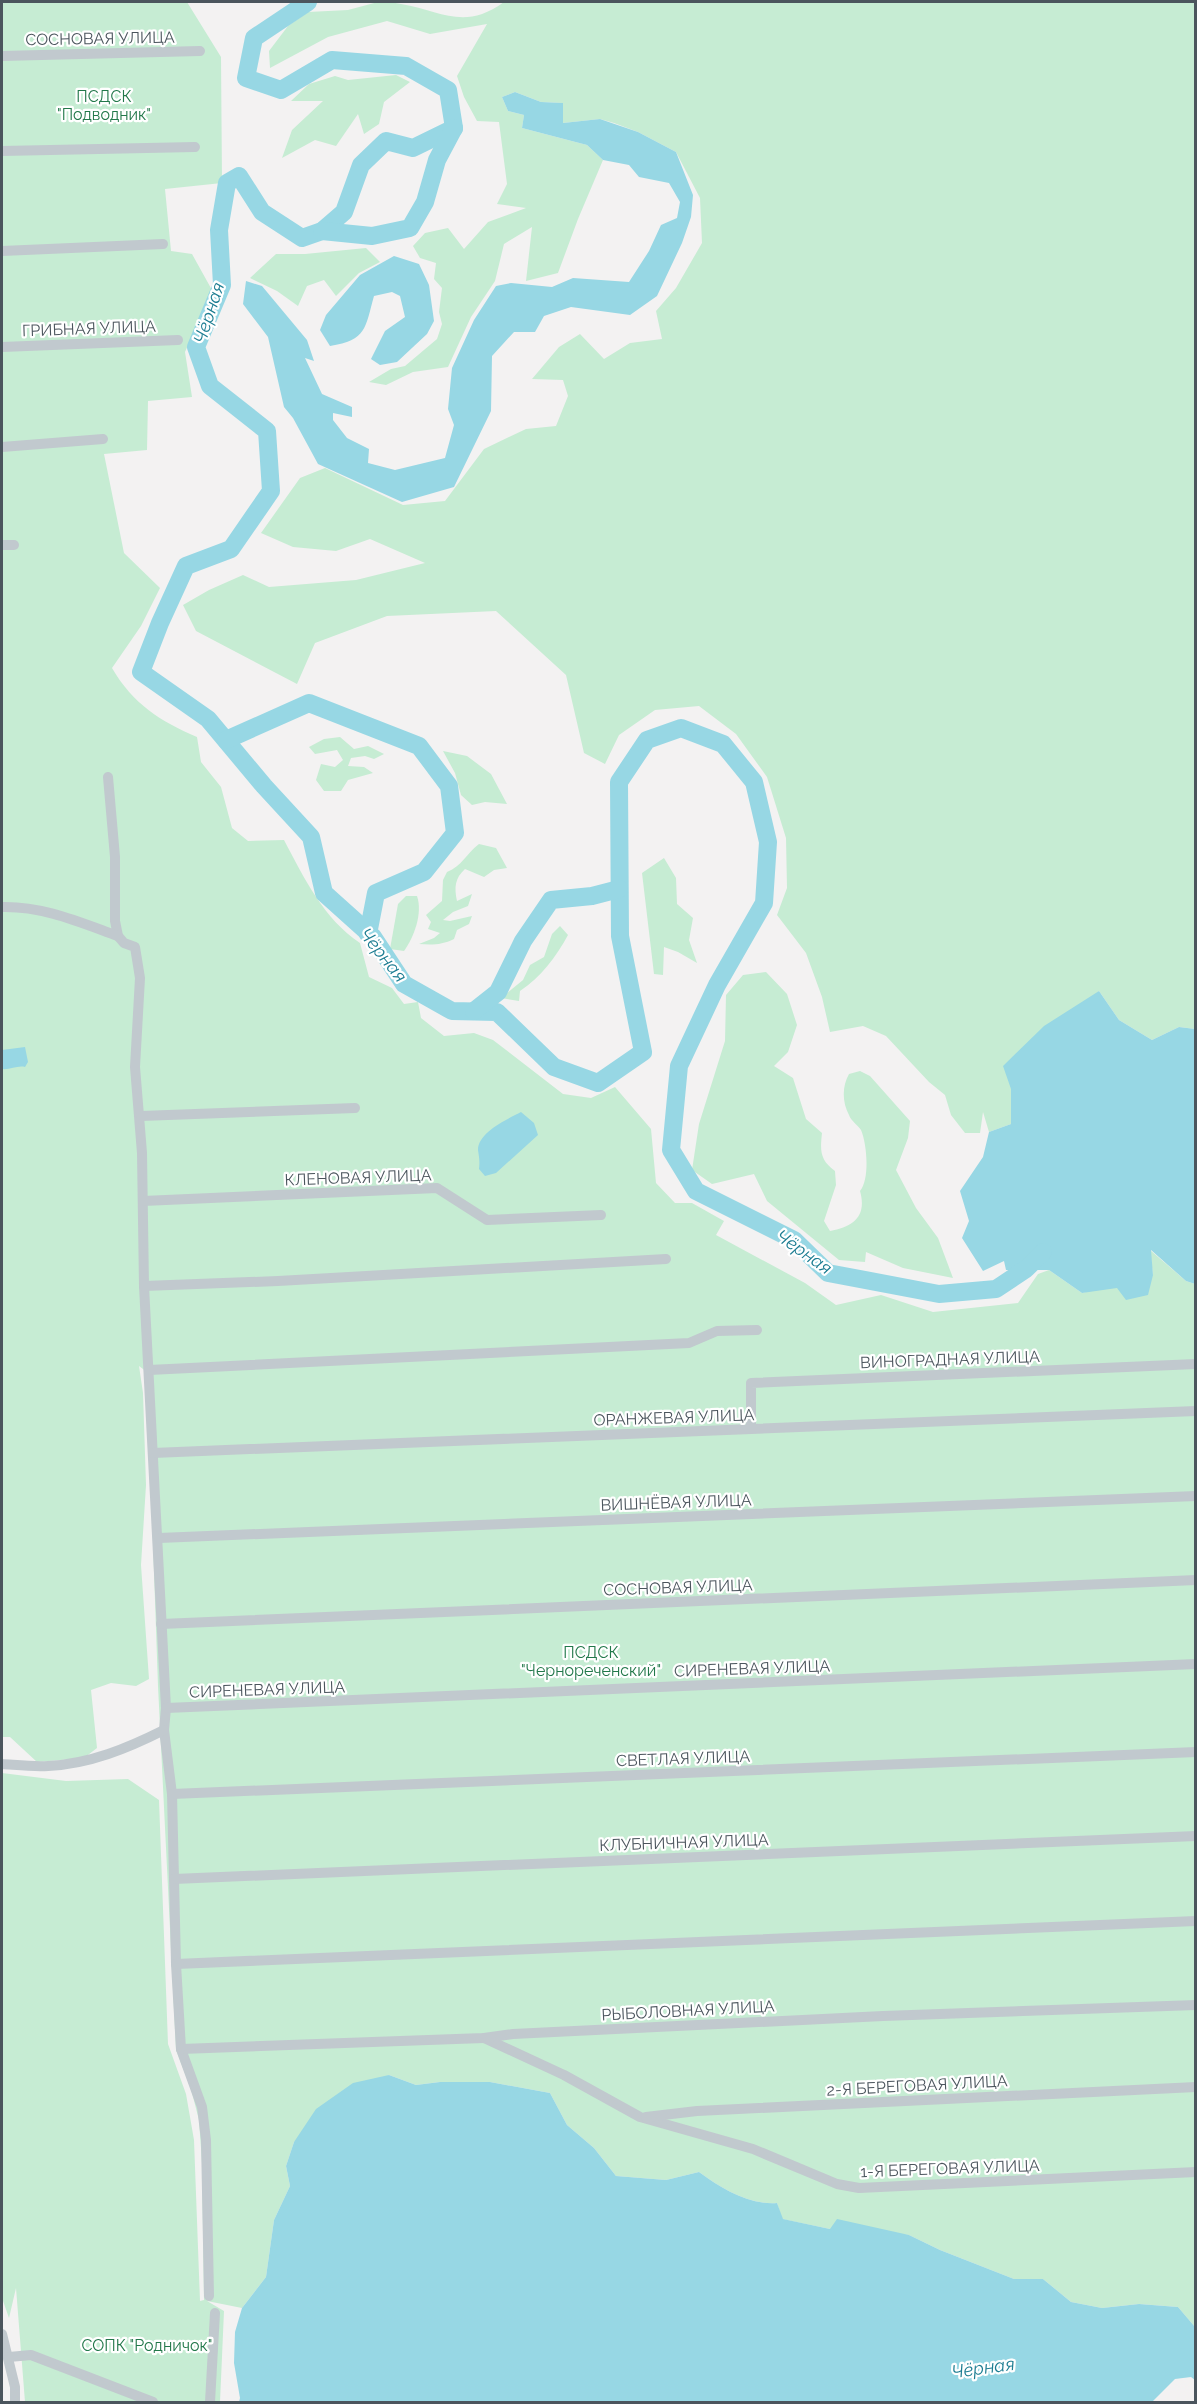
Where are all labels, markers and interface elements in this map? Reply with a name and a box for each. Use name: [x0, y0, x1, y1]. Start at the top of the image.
street label: СОСНОВАЯ УЛИЦА: [25, 28, 175, 49]
park label: ПСДСК "Подводник": [57, 87, 151, 124]
water label: Чёрная: [189, 279, 228, 346]
street label: ГРИБНАЯ УЛИЦА: [22, 317, 156, 340]
water label: Чёрная: [355, 923, 412, 986]
street label: КЛЕНОВАЯ УЛИЦА: [284, 1165, 432, 1190]
water label: Чёрная: [772, 1225, 837, 1279]
street label: ВИНОГРАДНАЯ УЛИЦА: [860, 1347, 1040, 1372]
street label: ОРАНЖЕВАЯ УЛИЦА: [593, 1405, 755, 1430]
street label: ВИШНЁВАЯ УЛИЦА: [600, 1489, 752, 1515]
street label: СОСНОВАЯ УЛИЦА: [603, 1575, 753, 1600]
park label: ПСДСК "Чернореченский": [521, 1643, 661, 1680]
street label: СИРЕНЕВАЯ УЛИЦА: [674, 1656, 831, 1681]
street label: СИРЕНЕВАЯ УЛИЦА: [189, 1677, 346, 1702]
street label: СВЕТЛАЯ УЛИЦА: [616, 1747, 751, 1770]
street label: КЛУБНИЧНАЯ УЛИЦА: [599, 1830, 769, 1855]
street label: РЫБОЛОВНАЯ УЛИЦА: [601, 1996, 775, 2025]
street label: 2-Я БЕРЕГОВАЯ УЛИЦА: [826, 2071, 1008, 2100]
street label: 1-Я БЕРЕГОВАЯ УЛИЦА: [860, 2156, 1040, 2181]
park label: СОПК "Родничок": [81, 2336, 213, 2355]
water label: Чёрная: [950, 2353, 1016, 2382]

